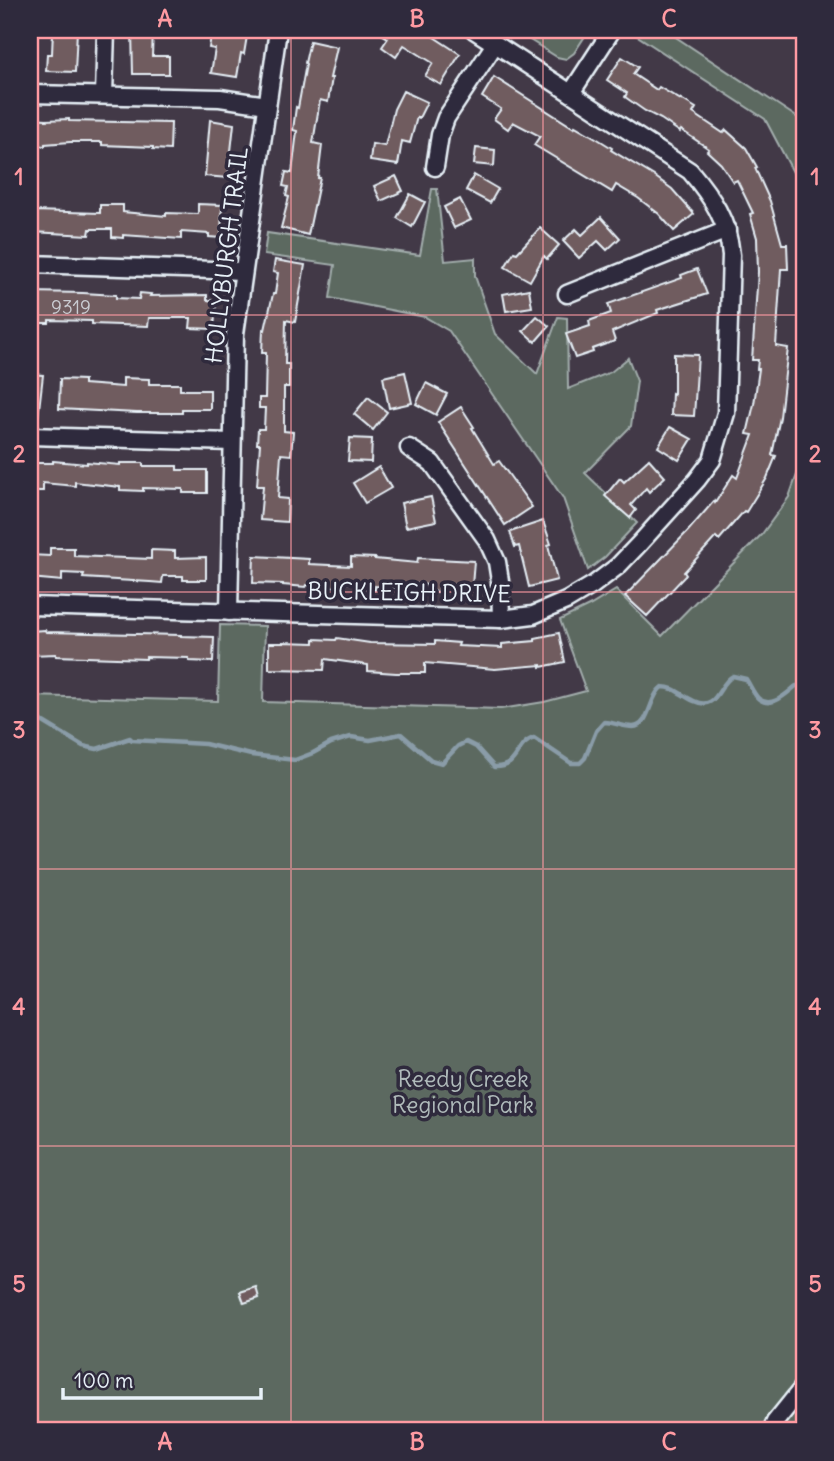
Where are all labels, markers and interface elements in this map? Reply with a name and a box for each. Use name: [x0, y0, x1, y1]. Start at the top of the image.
text: A: [158, 4, 173, 33]
text: B: [409, 4, 425, 33]
text: C: [661, 4, 677, 33]
street label: HOLLYBURGH TRAIL: [198, 145, 254, 365]
text: 1: [14, 162, 24, 191]
text: 1: [810, 162, 820, 191]
house number: 9319: [51, 295, 91, 319]
text: 2: [13, 439, 26, 468]
text: 2: [809, 439, 822, 468]
street label: BUCKLEIGH DRIVE: [307, 576, 511, 608]
text: 3: [12, 715, 26, 744]
text: 3: [808, 715, 822, 744]
text: 4: [12, 992, 26, 1021]
text: 4: [808, 992, 822, 1021]
park label: Reedy Creek Regional Park: [392, 1064, 534, 1119]
text: 5: [12, 1269, 26, 1298]
text: 5: [808, 1269, 822, 1298]
scale bar: [63, 1356, 261, 1400]
text: 100 m: [74, 1367, 133, 1394]
text: A: [158, 1427, 173, 1456]
text: B: [409, 1427, 425, 1456]
text: C: [661, 1427, 677, 1456]

